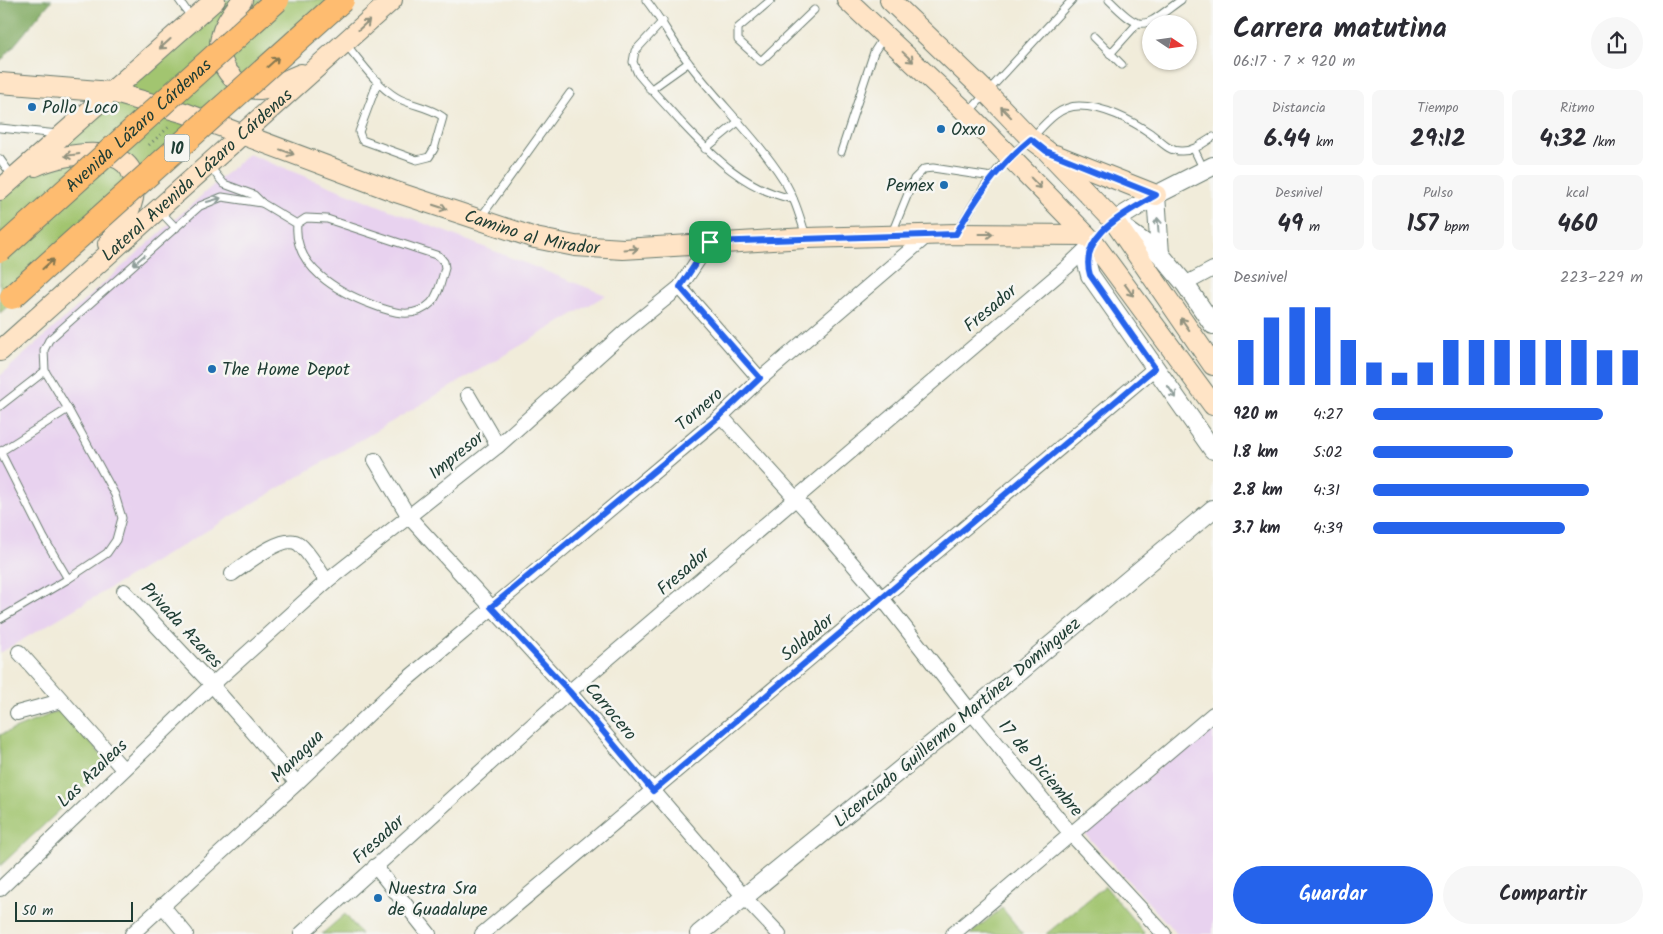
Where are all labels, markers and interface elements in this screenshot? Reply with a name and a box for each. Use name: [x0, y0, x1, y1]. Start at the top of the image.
text: Carrera matutina: [1233, 7, 1447, 52]
north arrow: [1142, 15, 1198, 70]
map controls: [1142, 15, 1197, 70]
button: share: [1591, 17, 1643, 69]
one-way arrow: [358, 19, 371, 31]
one-way arrow: [159, 38, 172, 50]
text: 06:17 · 7 × 920 m: [1233, 49, 1355, 74]
one-way arrow: [901, 51, 914, 63]
street label: Avenida Lázaro Cárdenas: [59, 52, 219, 201]
one-way arrow: [267, 56, 280, 68]
street label: Lateral Avenida Lázaro Cárdenas: [95, 82, 300, 270]
place label: Pollo Loco: [42, 94, 118, 123]
text: Distancia: [1272, 97, 1326, 119]
text: Tiempo: [1417, 97, 1459, 119]
text: Ritmo: [1560, 97, 1595, 119]
marker: Pollo Loco: [26, 101, 38, 113]
one-way arrow: [1000, 106, 1012, 119]
place label: Oxxo: [951, 116, 986, 145]
text: 6.44: [1264, 119, 1310, 159]
text: 29:12: [1410, 119, 1466, 159]
text: 4:32: [1539, 119, 1587, 159]
marker: Oxxo: [935, 123, 947, 135]
text: km: [1310, 131, 1334, 153]
text: /km: [1587, 131, 1615, 153]
road number: 10: [164, 134, 190, 162]
one-way arrow: [279, 148, 294, 157]
one-way arrow: [65, 150, 81, 160]
place label: Pemex: [886, 172, 934, 201]
one-way arrow: [1030, 177, 1042, 189]
marker: Pemex: [938, 179, 950, 191]
text: Desnivel: [1275, 182, 1323, 204]
text: Pulso: [1423, 182, 1453, 204]
text: kcal: [1566, 182, 1589, 204]
one-way arrow: [206, 194, 222, 204]
one-way arrow: [432, 202, 448, 212]
street label: Camino al Mirador: [460, 203, 601, 264]
text: 49: [1277, 204, 1303, 244]
text: 157: [1407, 204, 1439, 244]
text: 460: [1557, 204, 1597, 244]
text: m: [1303, 216, 1320, 238]
text: bpm: [1439, 216, 1469, 238]
one-way arrow: [1153, 217, 1163, 233]
pin: [689, 221, 731, 263]
icon: arrive: [696, 228, 724, 256]
one-way arrow: [978, 229, 994, 239]
one-way arrow: [623, 244, 639, 253]
one-way arrow: [133, 255, 146, 266]
one-way arrow: [42, 258, 55, 270]
text: Desnivel: [1233, 265, 1288, 290]
text: 223–229 m: [1560, 265, 1643, 290]
street label: Fresador: [958, 277, 1025, 340]
one-way arrow: [1124, 283, 1134, 297]
one-way arrow: [1180, 318, 1190, 332]
place label: The Home Depot: [222, 356, 351, 385]
marker: The Home Depot: [206, 363, 218, 375]
street label: Tornero: [670, 381, 730, 439]
one-way arrow: [1167, 385, 1177, 399]
text: 920 m: [1233, 402, 1278, 427]
text: 4:27: [1313, 402, 1342, 427]
street label: Impresor: [423, 424, 492, 488]
text: 1.8 km: [1233, 440, 1278, 465]
text: 5:02: [1313, 440, 1343, 465]
text: 2.8 km: [1233, 478, 1283, 503]
text: 4:31: [1313, 478, 1340, 503]
text: 3.7 km: [1233, 516, 1280, 541]
text: 4:39: [1313, 516, 1343, 541]
street label: Fresador: [651, 540, 718, 604]
street label: Privada Azares: [133, 576, 229, 676]
street label: Soldador: [775, 606, 842, 669]
street label: Licenciado Guillermo Martínez Domínguez: [828, 611, 1088, 836]
street label: Carrocero: [576, 676, 643, 748]
street label: 17 de Diciembre: [990, 714, 1089, 824]
street label: Managua: [264, 723, 332, 791]
street label: Las Azaleas: [51, 732, 135, 815]
street label: Fresador: [346, 808, 413, 872]
button: Guardar: [1233, 866, 1433, 924]
button: Compartir: [1443, 866, 1643, 924]
place label: Nuestra Sra de Guadalupe: [388, 875, 488, 925]
marker: Nuestra Sra de Guadalupe: [372, 892, 384, 904]
scale bar: [15, 899, 132, 922]
text: 50 m: [22, 900, 53, 922]

